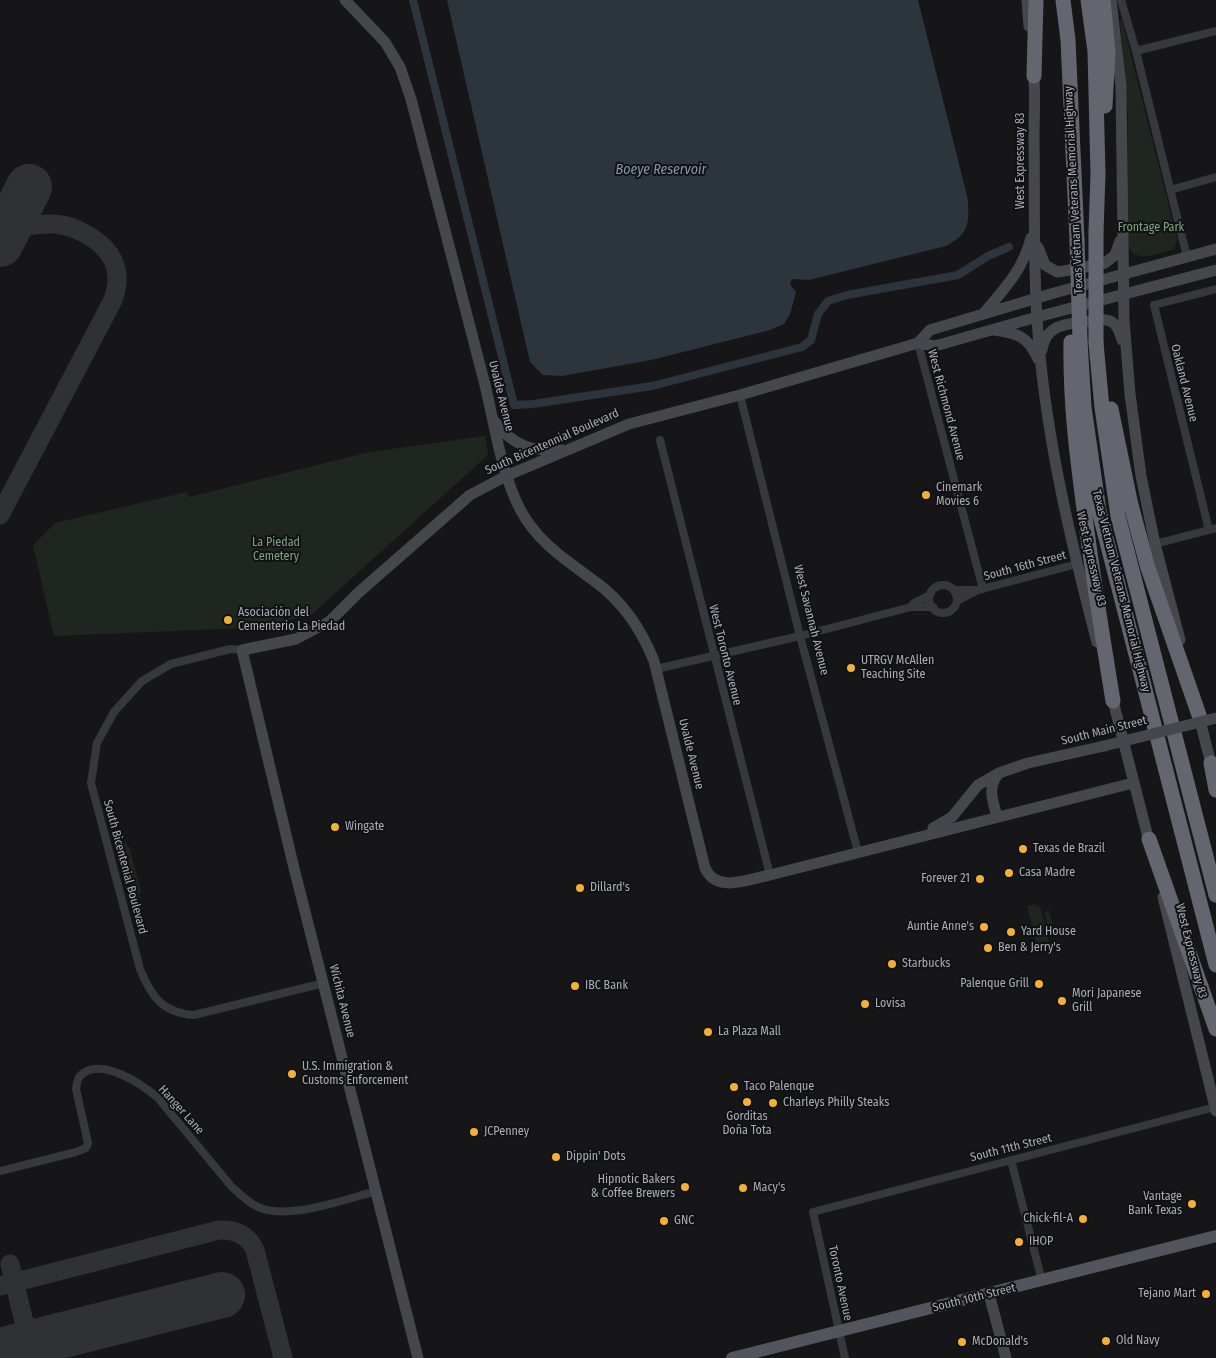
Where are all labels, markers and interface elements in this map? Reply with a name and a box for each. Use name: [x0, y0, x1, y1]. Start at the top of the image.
street label: Texas Vietnam Veterans Memorial Highway: [1061, 86, 1087, 294]
street label: West Expressway 83: [1014, 113, 1028, 209]
water label: Boeye Reservoir: [616, 162, 706, 178]
park label: Frontage Park: [1118, 221, 1184, 235]
street label: Oakland Avenue: [1167, 343, 1201, 423]
street label: West Richmond Avenue: [924, 348, 968, 462]
street label: Uvalde Avenue: [485, 359, 517, 433]
street label: South Bicentennial Boulevard: [483, 406, 621, 478]
place label: Cinemark Movies 6: [936, 481, 982, 509]
street label: Texas Vietnam Veterans Memorial Highway: [1089, 488, 1153, 694]
marker: Cinemark Movies 6: [920, 489, 932, 501]
street label: West Expressway 83: [1073, 510, 1109, 608]
park label: La Piedad Cemetery: [252, 536, 300, 564]
street label: South 16th Street: [982, 548, 1068, 584]
street label: West Savannah Avenue: [790, 563, 832, 677]
street label: West Toronto Avenue: [706, 603, 744, 707]
place label: Asociación del Cementerio La Piedad: [238, 606, 345, 634]
marker: Asociación del Cementerio La Piedad: [222, 614, 234, 626]
place label: UTRGV McAllen Teaching Site: [861, 654, 934, 682]
marker: UTRGV McAllen Teaching Site: [845, 662, 857, 674]
street label: South Main Street: [1060, 713, 1148, 749]
street label: Uvalde Avenue: [675, 717, 707, 791]
street label: South Bicentenial Boulevard: [100, 798, 150, 936]
place label: Wingate: [345, 820, 384, 834]
marker: Wingate: [329, 821, 341, 833]
place label: Texas de Brazil: [1033, 842, 1105, 856]
marker: Texas de Brazil: [1017, 843, 1029, 855]
place label: Casa Madre: [1019, 866, 1075, 880]
marker: Casa Madre: [1003, 867, 1015, 879]
place label: Forever 21: [921, 872, 970, 886]
marker: Forever 21: [974, 873, 986, 885]
place label: Dillard's: [590, 881, 630, 895]
marker: Dillard's: [574, 882, 586, 894]
street label: West Expressway 83: [1172, 902, 1210, 1000]
place label: Auntie Anne's: [907, 920, 974, 934]
marker: Auntie Anne's: [978, 921, 990, 933]
place label: Yard House: [1021, 925, 1076, 939]
marker: Yard House: [1005, 926, 1017, 938]
place label: Ben & Jerry's: [998, 941, 1061, 955]
marker: Ben & Jerry's: [982, 942, 994, 954]
place label: Starbucks: [902, 957, 950, 971]
marker: Starbucks: [886, 958, 898, 970]
street label: Wichita Avenue: [326, 963, 358, 1039]
place label: Palenque Grill: [960, 977, 1029, 991]
marker: Palenque Grill: [1033, 978, 1045, 990]
place label: IBC Bank: [585, 979, 628, 993]
marker: IBC Bank: [569, 980, 581, 992]
place label: Mori Japanese Grill: [1072, 987, 1141, 1015]
marker: Mori Japanese Grill: [1056, 995, 1068, 1007]
place label: Lovisa: [875, 997, 906, 1011]
marker: Lovisa: [859, 998, 871, 1010]
place label: La Plaza Mall: [718, 1025, 781, 1039]
marker: La Plaza Mall: [702, 1026, 714, 1038]
place label: U.S. Immigration & Customs Enforcement: [302, 1060, 408, 1088]
marker: U.S. Immigration & Customs Enforcement: [286, 1068, 298, 1080]
place label: Taco Palenque: [744, 1080, 814, 1094]
marker: Taco Palenque: [728, 1081, 740, 1093]
street label: Hanger Lane: [155, 1082, 207, 1138]
marker: Gorditas Doña Tota: [741, 1096, 753, 1108]
place label: Charleys Philly Steaks: [783, 1096, 889, 1110]
marker: Charleys Philly Steaks: [767, 1097, 779, 1109]
place label: Gorditas Doña Tota: [722, 1110, 772, 1138]
place label: JCPenney: [484, 1125, 529, 1139]
marker: JCPenney: [468, 1126, 480, 1138]
street label: South 11th Street: [969, 1131, 1053, 1165]
place label: Dippin' Dots: [566, 1150, 626, 1164]
marker: Dippin' Dots: [550, 1151, 562, 1163]
place label: Hipnotic Bakers & Coffee Brewers: [591, 1173, 675, 1201]
marker: Hipnotic Bakers & Coffee Brewers: [679, 1181, 691, 1193]
place label: Macy's: [753, 1181, 785, 1195]
marker: Macy's: [737, 1182, 749, 1194]
place label: Vantage Bank Texas: [1128, 1190, 1182, 1218]
marker: Vantage Bank Texas: [1186, 1198, 1198, 1210]
place label: Chick-fil-A: [1023, 1212, 1073, 1226]
marker: Chick-fil-A: [1077, 1213, 1089, 1225]
place label: GNC: [674, 1214, 694, 1228]
marker: GNC: [658, 1215, 670, 1227]
place label: IHOP: [1029, 1235, 1053, 1249]
marker: IHOP: [1013, 1236, 1025, 1248]
street label: Toronto Avenue: [825, 1244, 855, 1322]
street label: South 10th Street: [931, 1281, 1017, 1315]
place label: Tejano Mart: [1138, 1287, 1196, 1301]
marker: Tejano Mart: [1200, 1288, 1212, 1300]
place label: Old Navy: [1116, 1334, 1160, 1348]
place label: McDonald's: [972, 1335, 1028, 1349]
marker: Old Navy: [1100, 1335, 1112, 1347]
marker: McDonald's: [956, 1336, 968, 1348]

